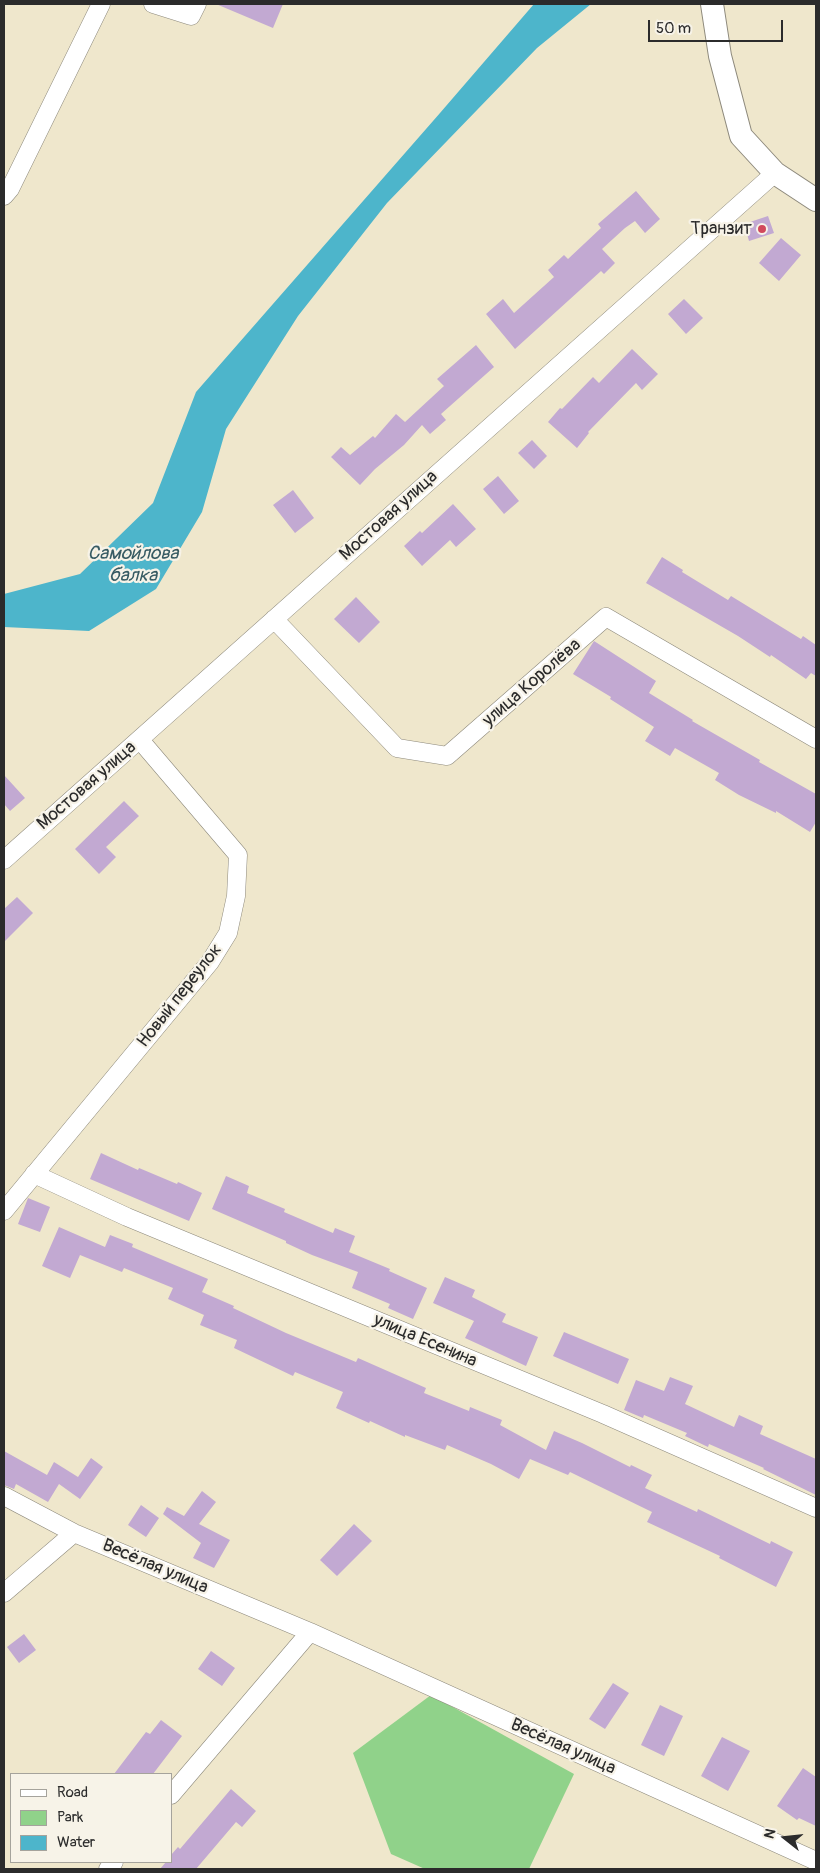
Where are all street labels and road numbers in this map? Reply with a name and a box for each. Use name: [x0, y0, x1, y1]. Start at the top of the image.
street label: Мостовая улица: [336, 466, 442, 566]
street label: улица Королёва: [478, 634, 586, 732]
street label: Мостовая улица: [33, 737, 141, 835]
street label: Новый переулок: [133, 940, 227, 1052]
street label: улица Есенина: [370, 1309, 480, 1373]
street label: Весёлая улица: [99, 1535, 211, 1599]
street label: Весёлая улица: [507, 1714, 619, 1780]

